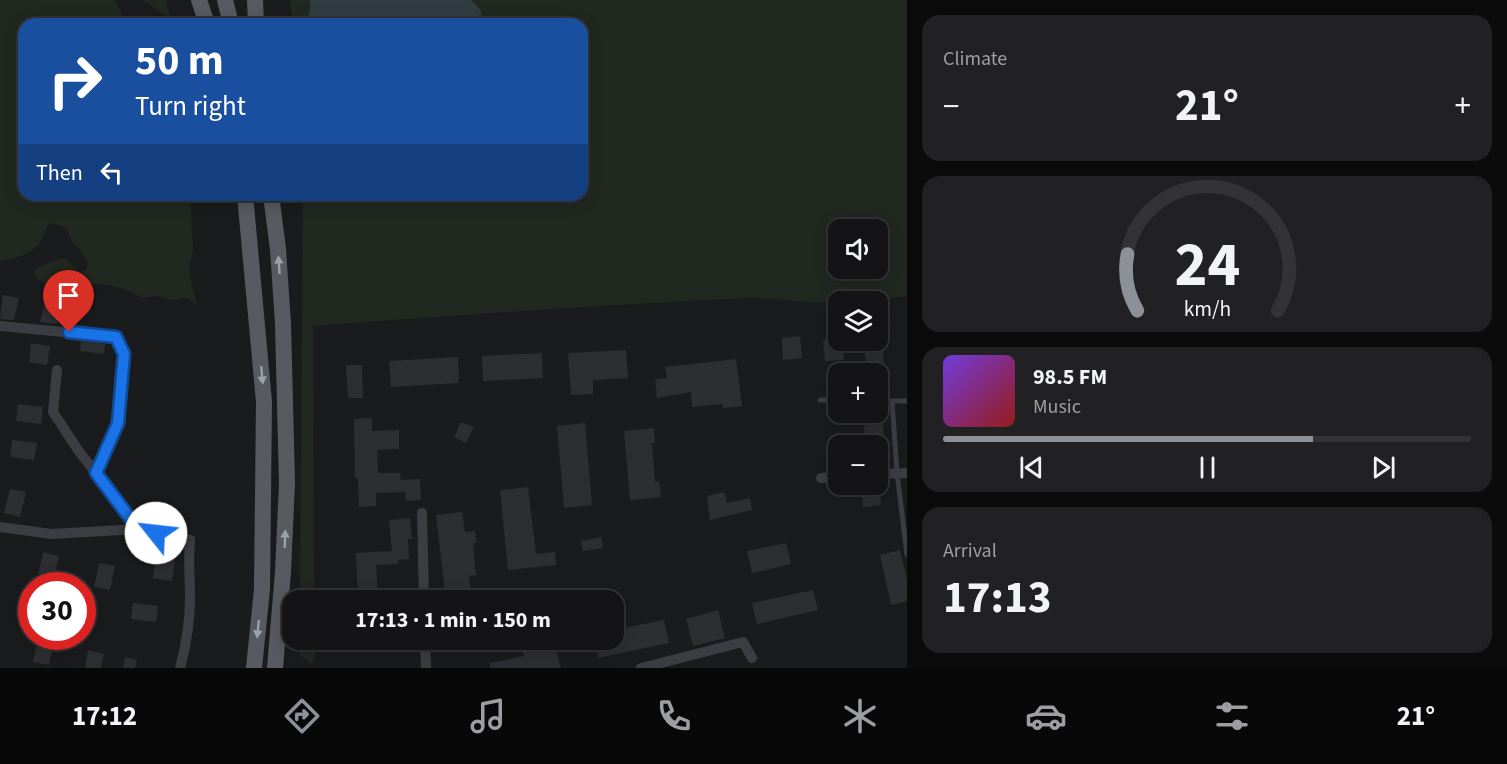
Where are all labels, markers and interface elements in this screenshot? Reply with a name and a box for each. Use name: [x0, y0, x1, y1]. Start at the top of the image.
text: 50 m: [135, 31, 224, 91]
icon: right: [36, 42, 114, 120]
text: Climate: [943, 45, 1007, 73]
text: 21°: [1175, 74, 1239, 138]
text: −: [943, 83, 959, 130]
text: +: [1455, 83, 1471, 130]
text: Turn right: [135, 87, 246, 126]
icon: left: [95, 156, 128, 189]
text: Then: [36, 157, 83, 189]
map controls: [828, 219, 888, 495]
button: sound: [828, 219, 888, 279]
text: 24: [1174, 221, 1240, 310]
one-way arrow: [275, 256, 284, 275]
pin: [43, 270, 94, 332]
icon: arrive: [52, 279, 85, 312]
button: layers: [828, 291, 888, 351]
text: km/h: [1183, 294, 1231, 325]
text: 98.5 FM: [1033, 361, 1107, 393]
button: +: [828, 363, 888, 423]
one-way arrow: [257, 365, 267, 384]
text: Music: [1033, 393, 1081, 421]
button: −: [828, 435, 888, 495]
icon: previous: [1015, 451, 1048, 484]
icon: pause: [1191, 451, 1224, 484]
icon: next: [1367, 451, 1400, 484]
position arrow: [124, 501, 188, 565]
one-way arrow: [280, 530, 289, 549]
text: Arrival: [943, 537, 997, 565]
text: 17:13: [943, 566, 1052, 630]
speed limit sign: 30: [18, 572, 96, 650]
text: 17:13 · 1 min · 150 m: [355, 604, 551, 636]
one-way arrow: [253, 619, 263, 638]
icon: directions: [281, 695, 323, 737]
icon: music: [467, 695, 509, 737]
icon: phone: [653, 695, 695, 737]
icon: climate: [839, 695, 881, 737]
icon: car: [1025, 695, 1067, 737]
icon: filters: [1211, 695, 1253, 737]
text: 17:12: [72, 697, 137, 736]
text: 21°: [1397, 697, 1435, 736]

